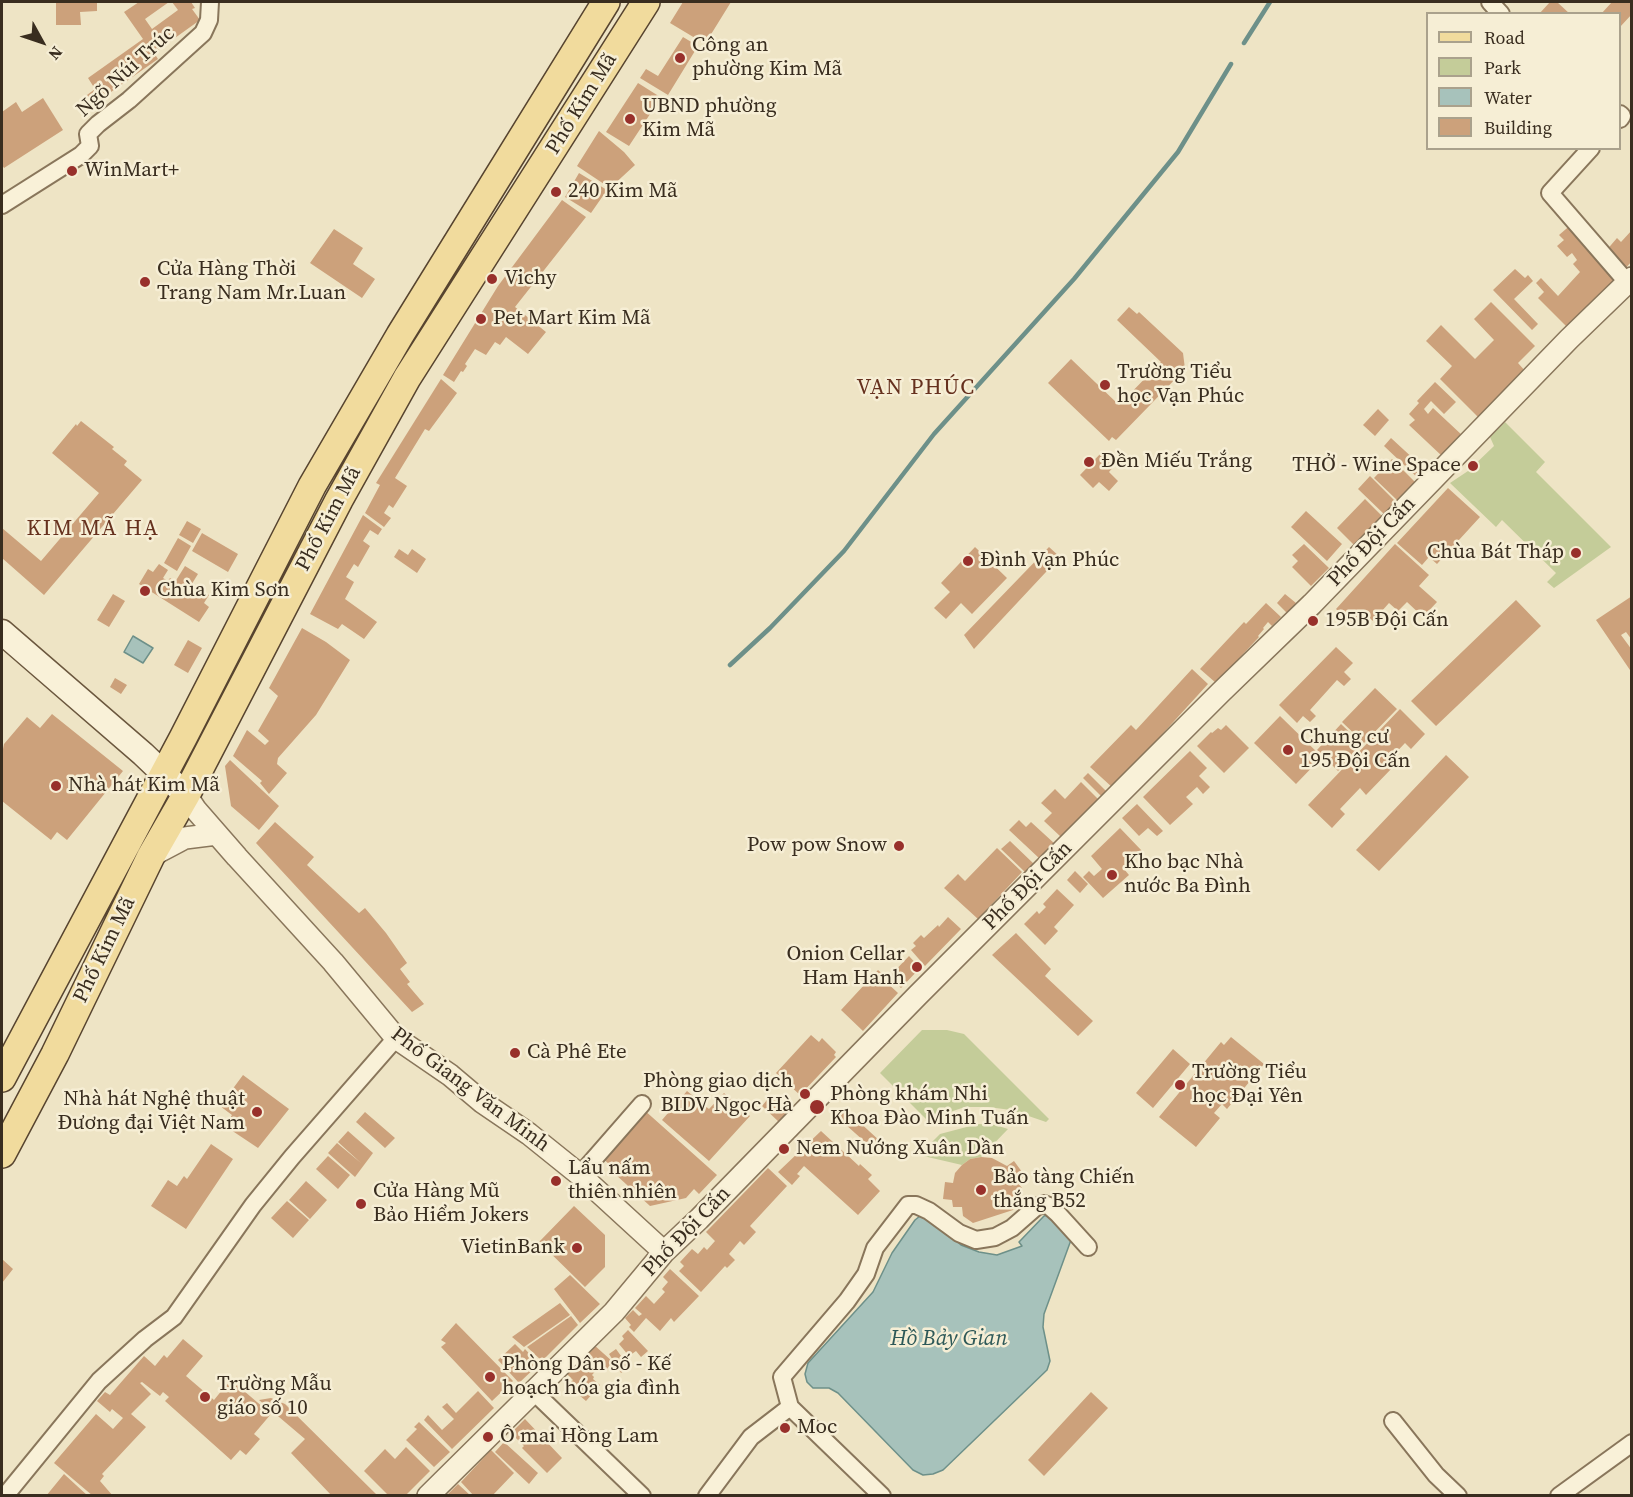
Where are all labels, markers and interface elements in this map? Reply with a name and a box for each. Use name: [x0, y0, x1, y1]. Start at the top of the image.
north arrow: [12, 12, 72, 72]
legend: [1426, 12, 1621, 150]
street label: Ngõ Núi Trúc: [72, 21, 180, 123]
text: Road: [1484, 25, 1525, 50]
place label: Công an phường Kim Mã: [692, 33, 842, 83]
text: N: [44, 42, 68, 65]
street label: Phố Kim Mã: [541, 49, 623, 159]
marker: Công an phường Kim Mã: [673, 51, 687, 65]
text: Park: [1484, 55, 1521, 80]
text: Water: [1484, 85, 1532, 110]
place label: UBND phường Kim Mã: [642, 94, 777, 144]
marker: UBND phường Kim Mã: [623, 112, 637, 126]
text: Building: [1484, 115, 1552, 140]
place label: WinMart+: [84, 158, 179, 184]
marker: WinMart+: [65, 164, 79, 178]
place label: 240 Kim Mã: [568, 179, 678, 205]
marker: 240 Kim Mã: [549, 185, 563, 199]
place label: Cửa Hàng Thời Trang Nam Mr.Luan: [157, 257, 346, 307]
place label: Vichy: [504, 266, 557, 292]
marker: Vichy: [485, 272, 499, 286]
marker: Cửa Hàng Thời Trang Nam Mr.Luan: [138, 275, 152, 289]
place label: Pet Mart Kim Mã: [493, 306, 651, 332]
marker: Pet Mart Kim Mã: [474, 312, 488, 326]
place label: Trường Tiểu học Vạn Phúc: [1117, 360, 1244, 410]
district label: VẠN PHÚC: [856, 375, 976, 401]
marker: Trường Tiểu học Vạn Phúc: [1098, 378, 1112, 392]
place label: Đền Miếu Trắng: [1101, 449, 1252, 475]
place label: THỞ - Wine Space: [1292, 453, 1461, 479]
marker: Đền Miếu Trắng: [1082, 455, 1096, 469]
marker: THỞ - Wine Space: [1466, 459, 1480, 473]
street label: Phố Kim Mã: [291, 462, 367, 576]
street label: Phố Đội Cấn: [1323, 492, 1421, 592]
district label: KIM MÃ HẠ: [27, 516, 159, 542]
place label: Chùa Bát Tháp: [1427, 540, 1564, 566]
marker: Chùa Bát Tháp: [1569, 546, 1583, 560]
place label: Đình Vạn Phúc: [980, 548, 1119, 574]
marker: Đình Vạn Phúc: [961, 554, 975, 568]
place label: Chùa Kim Sơn: [157, 578, 290, 604]
marker: Chùa Kim Sơn: [138, 584, 152, 598]
place label: 195B Đội Cấn: [1325, 608, 1449, 634]
marker: 195B Đội Cấn: [1306, 614, 1320, 628]
place label: Chung cư 195 Đội Cấn: [1300, 725, 1411, 775]
marker: Chung cư 195 Đội Cấn: [1281, 743, 1295, 757]
place label: Nhà hát Kim Mã: [68, 773, 220, 799]
marker: Nhà hát Kim Mã: [49, 779, 63, 793]
place label: Pow pow Snow: [747, 833, 887, 859]
street label: Phố Đội Cấn: [978, 836, 1078, 936]
marker: Pow pow Snow: [892, 839, 906, 853]
place label: Kho bạc Nhà nước Ba Đình: [1124, 850, 1251, 900]
marker: Kho bạc Nhà nước Ba Đình: [1105, 868, 1119, 882]
street label: Phố Kim Mã: [69, 893, 141, 1007]
place label: Onion Cellar Ham Hanh: [786, 942, 905, 992]
marker: Onion Cellar Ham Hanh: [910, 960, 924, 974]
street label: Phố Giang Văn Minh: [386, 1022, 554, 1158]
place label: Cà Phê Ete: [527, 1040, 627, 1066]
marker: Cà Phê Ete: [508, 1046, 522, 1060]
place label: Trường Tiểu học Đại Yên: [1192, 1060, 1307, 1110]
place label: Phòng giao dịch BIDV Ngọc Hà: [643, 1069, 793, 1119]
marker: Trường Tiểu học Đại Yên: [1173, 1078, 1187, 1092]
place label: Phòng khám Nhi Khoa Đào Minh Tuấn: [830, 1082, 1029, 1132]
place label: Nhà hát Nghệ thuật Đương đại Việt Nam: [57, 1087, 245, 1137]
marker: Phòng giao dịch BIDV Ngọc Hà: [798, 1087, 812, 1101]
marker: Phòng khám Nhi Khoa Đào Minh Tuấn: [808, 1098, 826, 1116]
marker: Nhà hát Nghệ thuật Đương đại Việt Nam: [250, 1105, 264, 1119]
place label: Nem Nướng Xuân Dần: [796, 1136, 1004, 1162]
marker: Nem Nướng Xuân Dần: [777, 1142, 791, 1156]
place label: Lẩu nấm thiên nhiên: [568, 1156, 677, 1206]
place label: Bảo tàng Chiến thắng B52: [993, 1165, 1135, 1215]
marker: Lẩu nấm thiên nhiên: [549, 1174, 563, 1188]
place label: Cửa Hàng Mũ Bảo Hiểm Jokers: [373, 1179, 529, 1229]
street label: Phố Đội Cấn: [638, 1182, 736, 1282]
marker: Bảo tàng Chiến thắng B52: [974, 1183, 988, 1197]
marker: Cửa Hàng Mũ Bảo Hiểm Jokers: [354, 1197, 368, 1211]
place label: VietinBank: [461, 1235, 565, 1261]
marker: VietinBank: [570, 1241, 584, 1255]
water label: Hồ Bảy Gian: [890, 1326, 1008, 1352]
place label: Phòng Dân số - Kế hoạch hóa gia đình: [502, 1352, 680, 1402]
marker: Phòng Dân số - Kế hoạch hóa gia đình: [483, 1370, 497, 1384]
place label: Trường Mẫu giáo số 10: [217, 1372, 332, 1422]
marker: Trường Mẫu giáo số 10: [198, 1390, 212, 1404]
place label: Moc: [797, 1415, 837, 1441]
marker: Moc: [778, 1421, 792, 1435]
place label: Ô mai Hồng Lam: [500, 1424, 659, 1450]
marker: Ô mai Hồng Lam: [481, 1430, 495, 1444]

